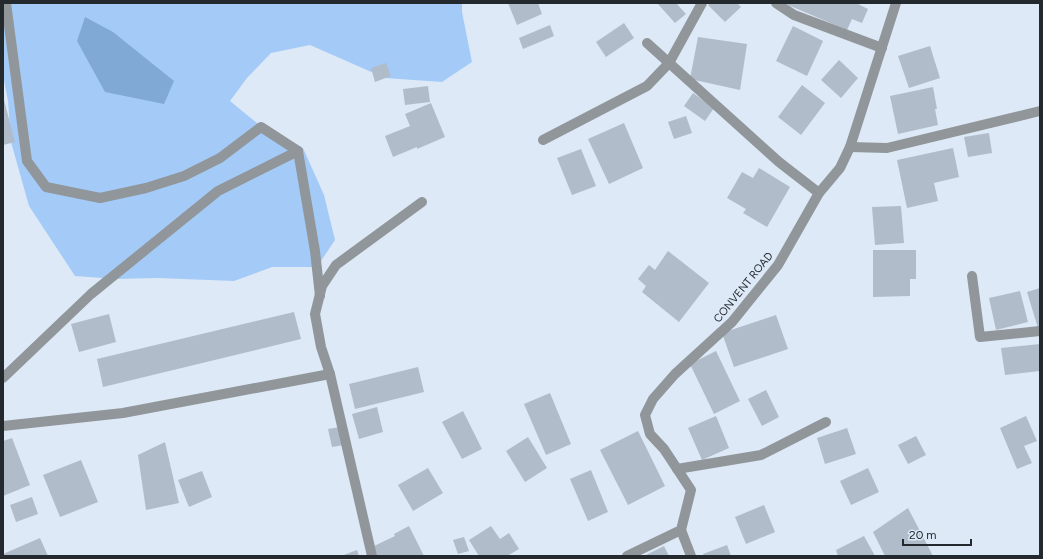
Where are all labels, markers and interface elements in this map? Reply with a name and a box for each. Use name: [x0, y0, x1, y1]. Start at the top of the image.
street label: CONVENT ROAD: [711, 249, 776, 325]
scale bar: [903, 521, 971, 547]
text: 20 m: [909, 528, 937, 542]

